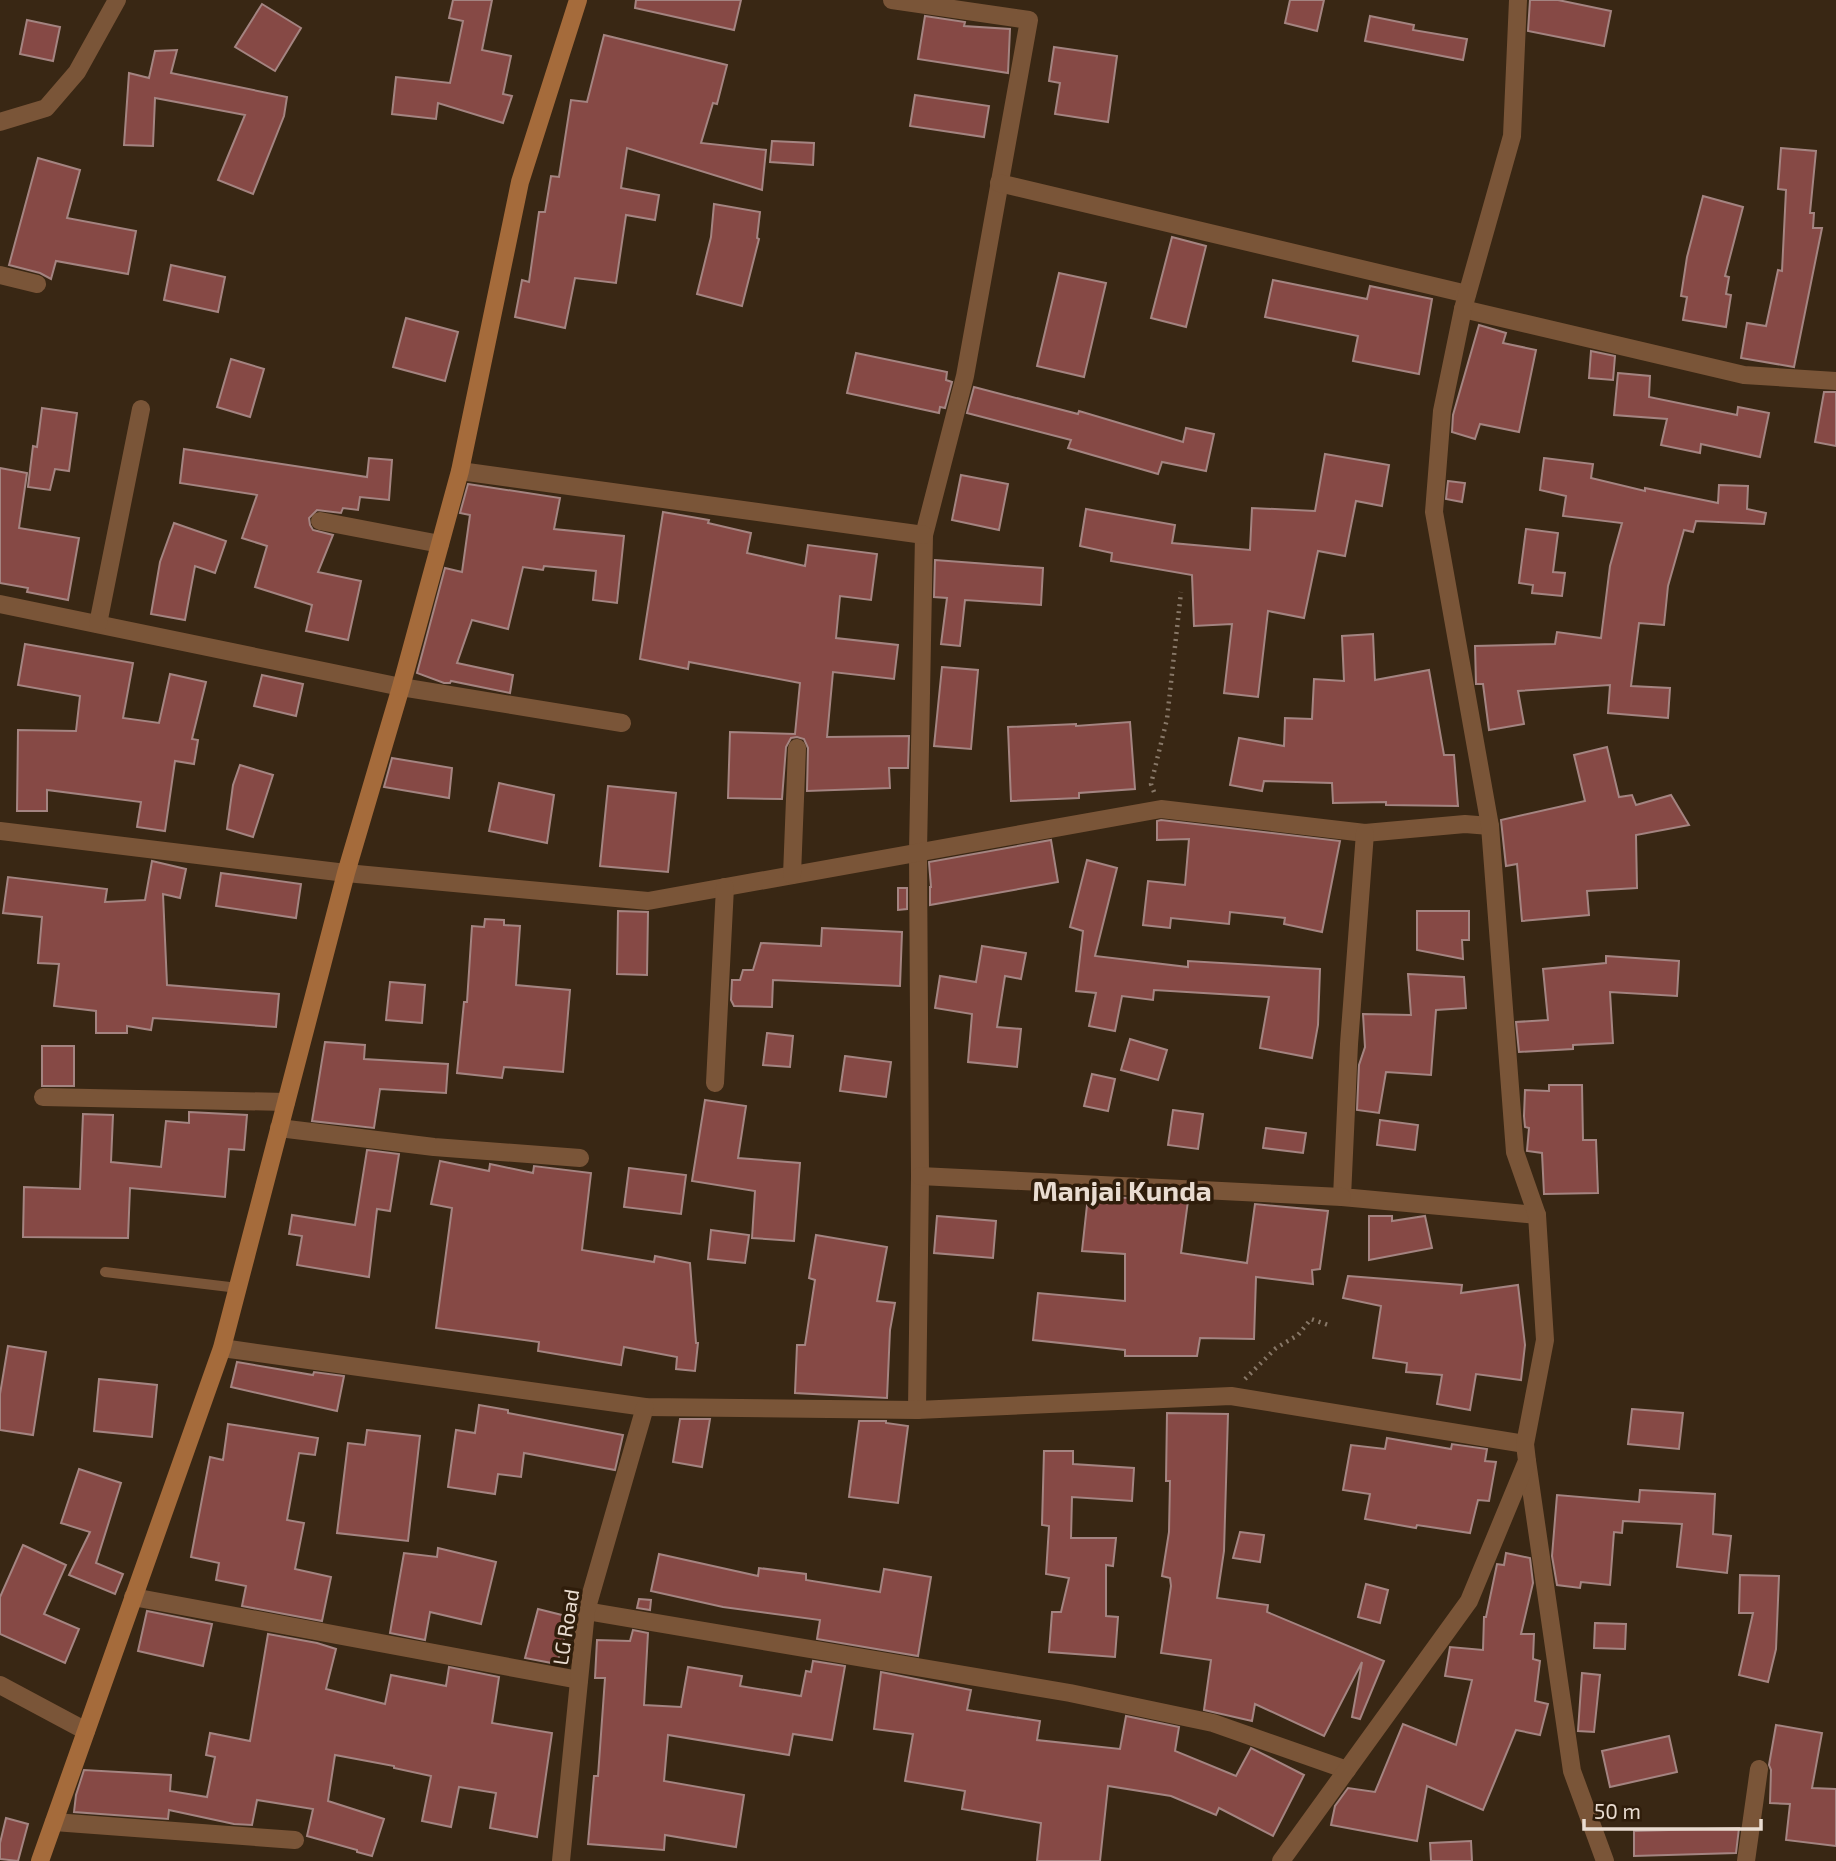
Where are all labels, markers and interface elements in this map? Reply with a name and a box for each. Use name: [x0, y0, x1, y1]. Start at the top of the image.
district label: Manjai Kunda: [1032, 1173, 1212, 1207]
street label: LG Road: [547, 1587, 583, 1667]
scale bar: [1584, 1787, 1761, 1831]
text: 50 m: [1594, 1798, 1641, 1823]

